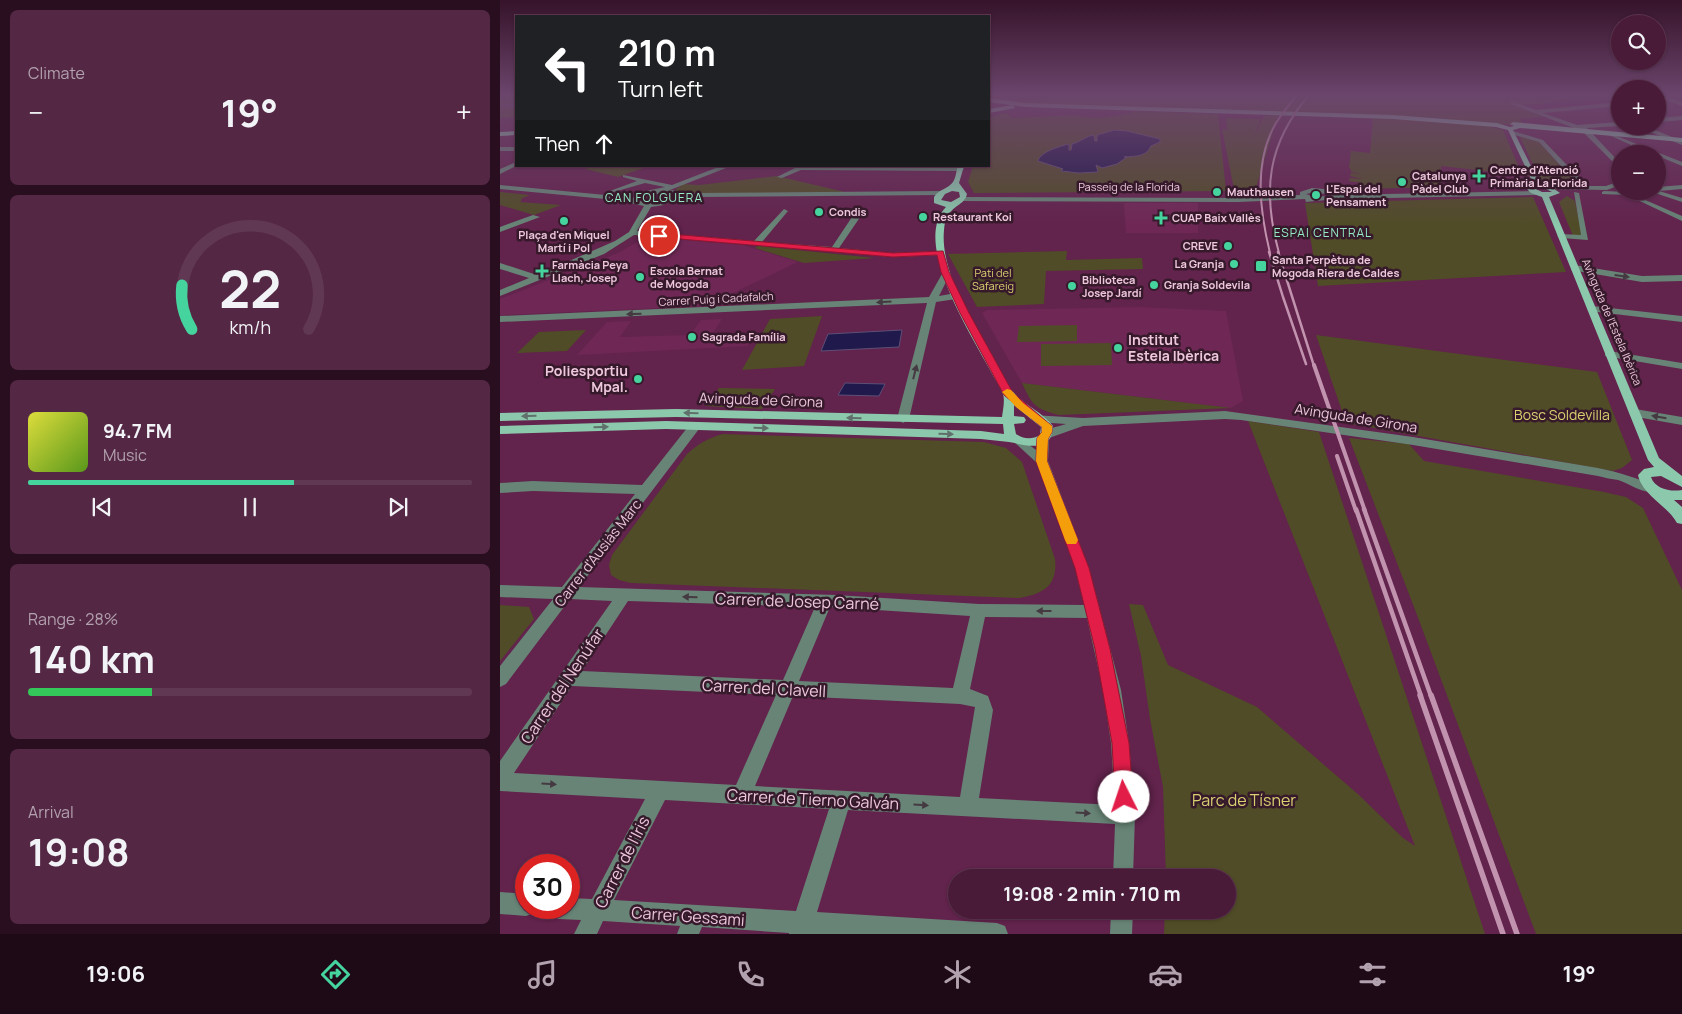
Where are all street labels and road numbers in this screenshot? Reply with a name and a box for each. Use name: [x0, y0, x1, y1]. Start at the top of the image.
street label: Passeig de la Florida: [1078, 179, 1180, 194]
street label: Avinguda de l'Estela Ibèrica: [1579, 256, 1646, 388]
street label: Carrer Puig i Cadafalch: [658, 288, 774, 309]
street label: Avinguda de Girona: [699, 388, 823, 411]
street label: Avinguda de Girona: [1293, 398, 1419, 437]
street label: Carrer d'Ausiàs Marc: [550, 495, 646, 610]
street label: Carrer de Josep Carné: [715, 587, 879, 615]
street label: Carrer del Nenúfar: [515, 624, 609, 748]
street label: Carrer del Clavell: [701, 674, 827, 702]
street label: Carrer de Tierno Galván: [726, 784, 900, 814]
street label: Carrer de l'Iris: [589, 812, 655, 912]
street label: Carrer Gessami: [631, 901, 745, 931]

